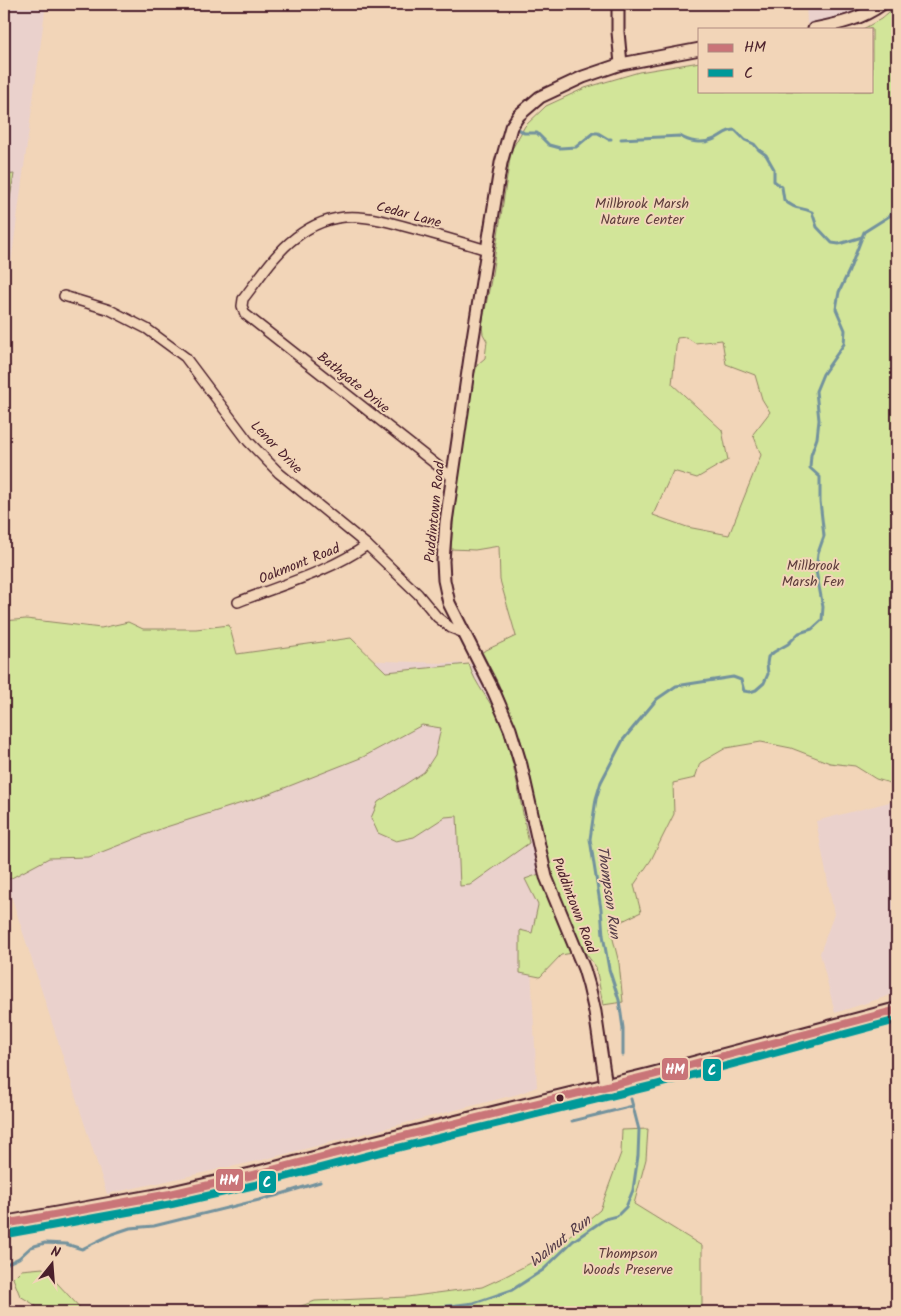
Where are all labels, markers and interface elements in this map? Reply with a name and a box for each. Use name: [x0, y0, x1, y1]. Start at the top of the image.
legend: [698, 28, 874, 92]
text: HM: [744, 36, 766, 60]
text: C: [744, 62, 753, 86]
park label: Millbrook Marsh Nature Center: [595, 193, 689, 231]
street label: Cedar Lane: [374, 196, 444, 234]
street label: Bathgate Drive: [312, 346, 395, 420]
street label: Lenor Drive: [245, 416, 308, 480]
street label: Puddintown Road: [419, 460, 451, 564]
street label: Oakmont Road: [255, 537, 344, 590]
park label: Millbrook Marsh Fen: [782, 555, 844, 593]
water label: Thompson Run: [590, 844, 627, 941]
street label: Puddintown Road: [546, 854, 603, 958]
line badge: HM: [661, 1057, 689, 1081]
line badge: C: [702, 1058, 722, 1082]
text: HM: [665, 1059, 685, 1081]
text: C: [708, 1060, 716, 1082]
unlabelled marker: [555, 1093, 565, 1103]
line badge: HM: [215, 1168, 244, 1192]
text: HM: [219, 1170, 239, 1192]
line badge: C: [258, 1170, 277, 1194]
text: C: [263, 1172, 271, 1194]
water label: Walnut Run: [524, 1209, 598, 1274]
north arrow: [28, 1238, 78, 1288]
text: N: [48, 1241, 63, 1264]
park label: Thompson Woods Preserve: [583, 1243, 674, 1281]

